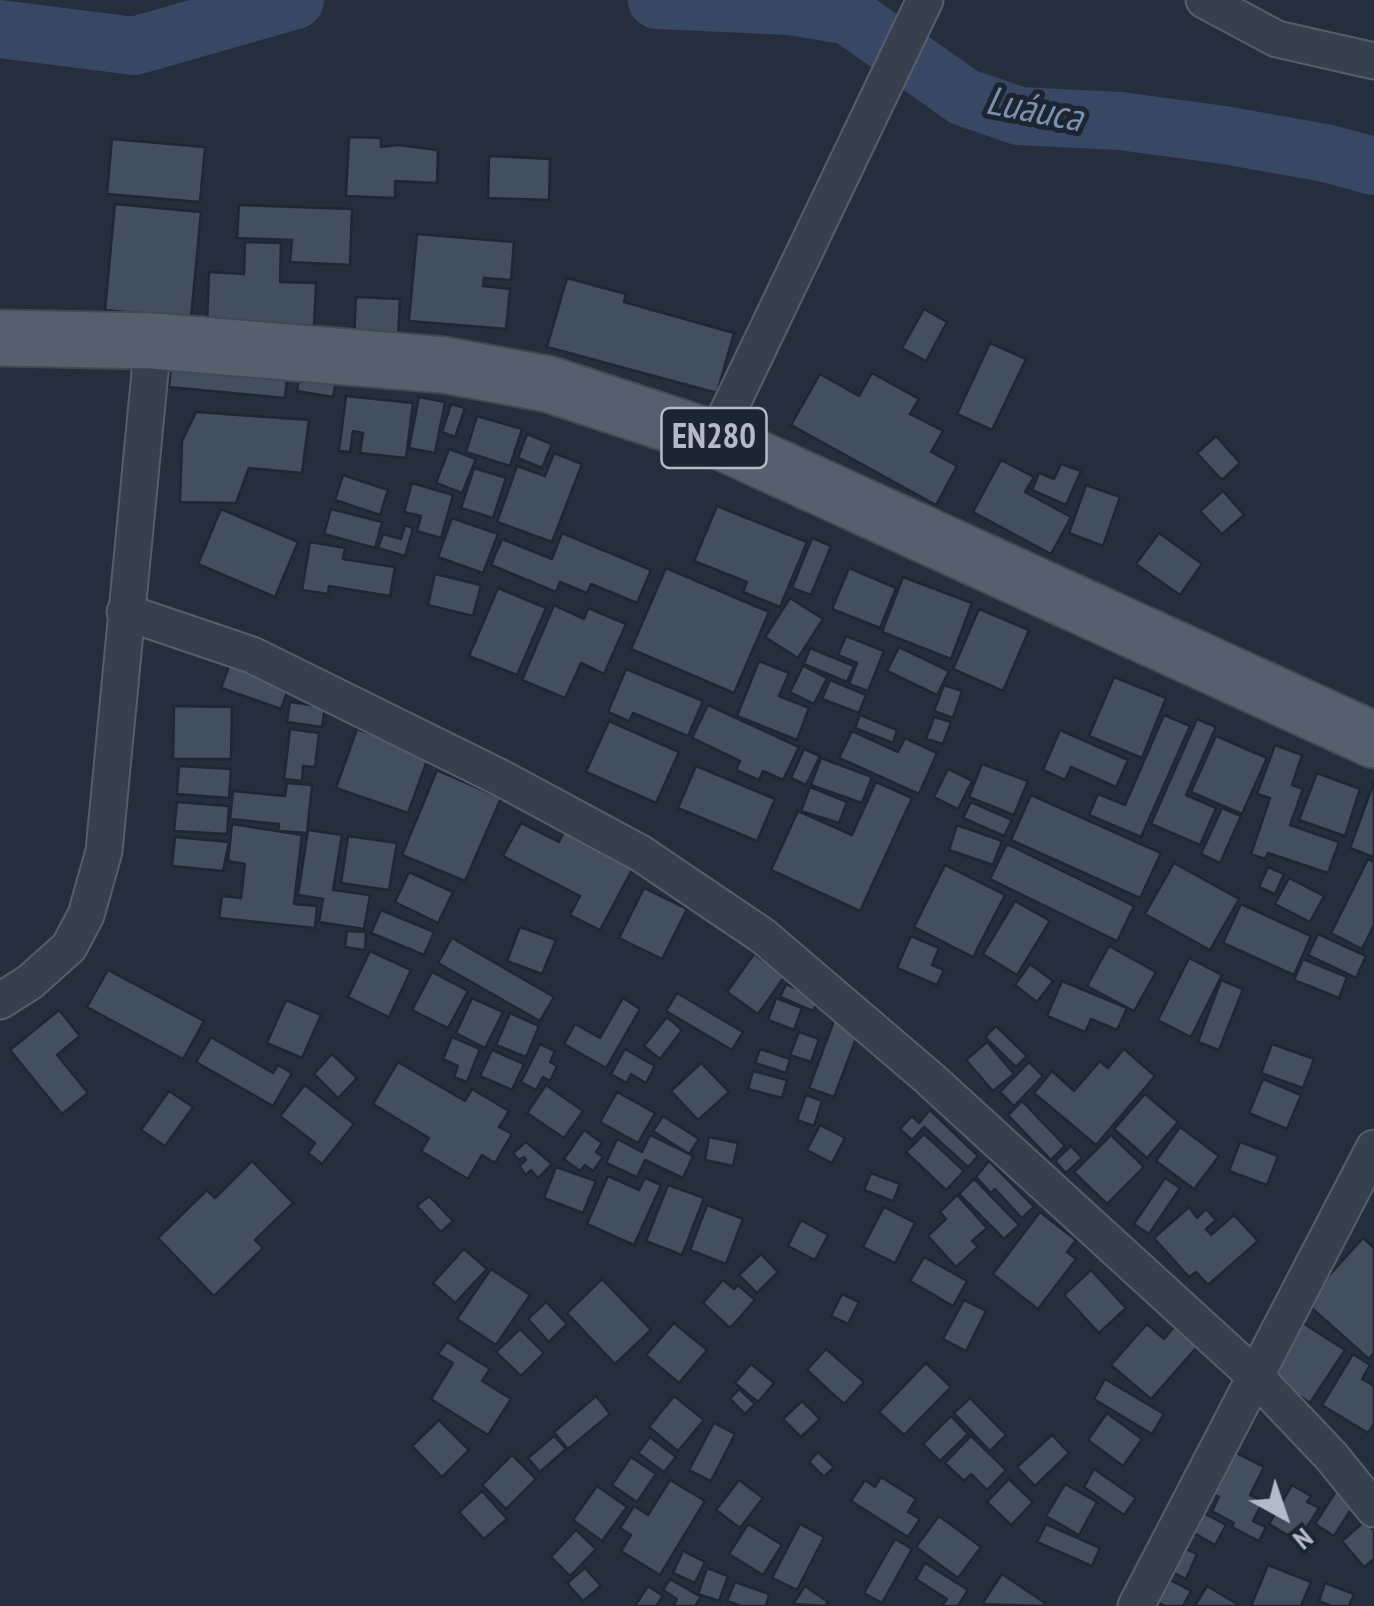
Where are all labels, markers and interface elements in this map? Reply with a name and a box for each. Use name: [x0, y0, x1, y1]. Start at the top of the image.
water label: Luáuca: [982, 78, 1086, 144]
road number: EN280: [662, 408, 766, 468]
north arrow: [1234, 1466, 1334, 1566]
text: N: [1286, 1520, 1321, 1558]

